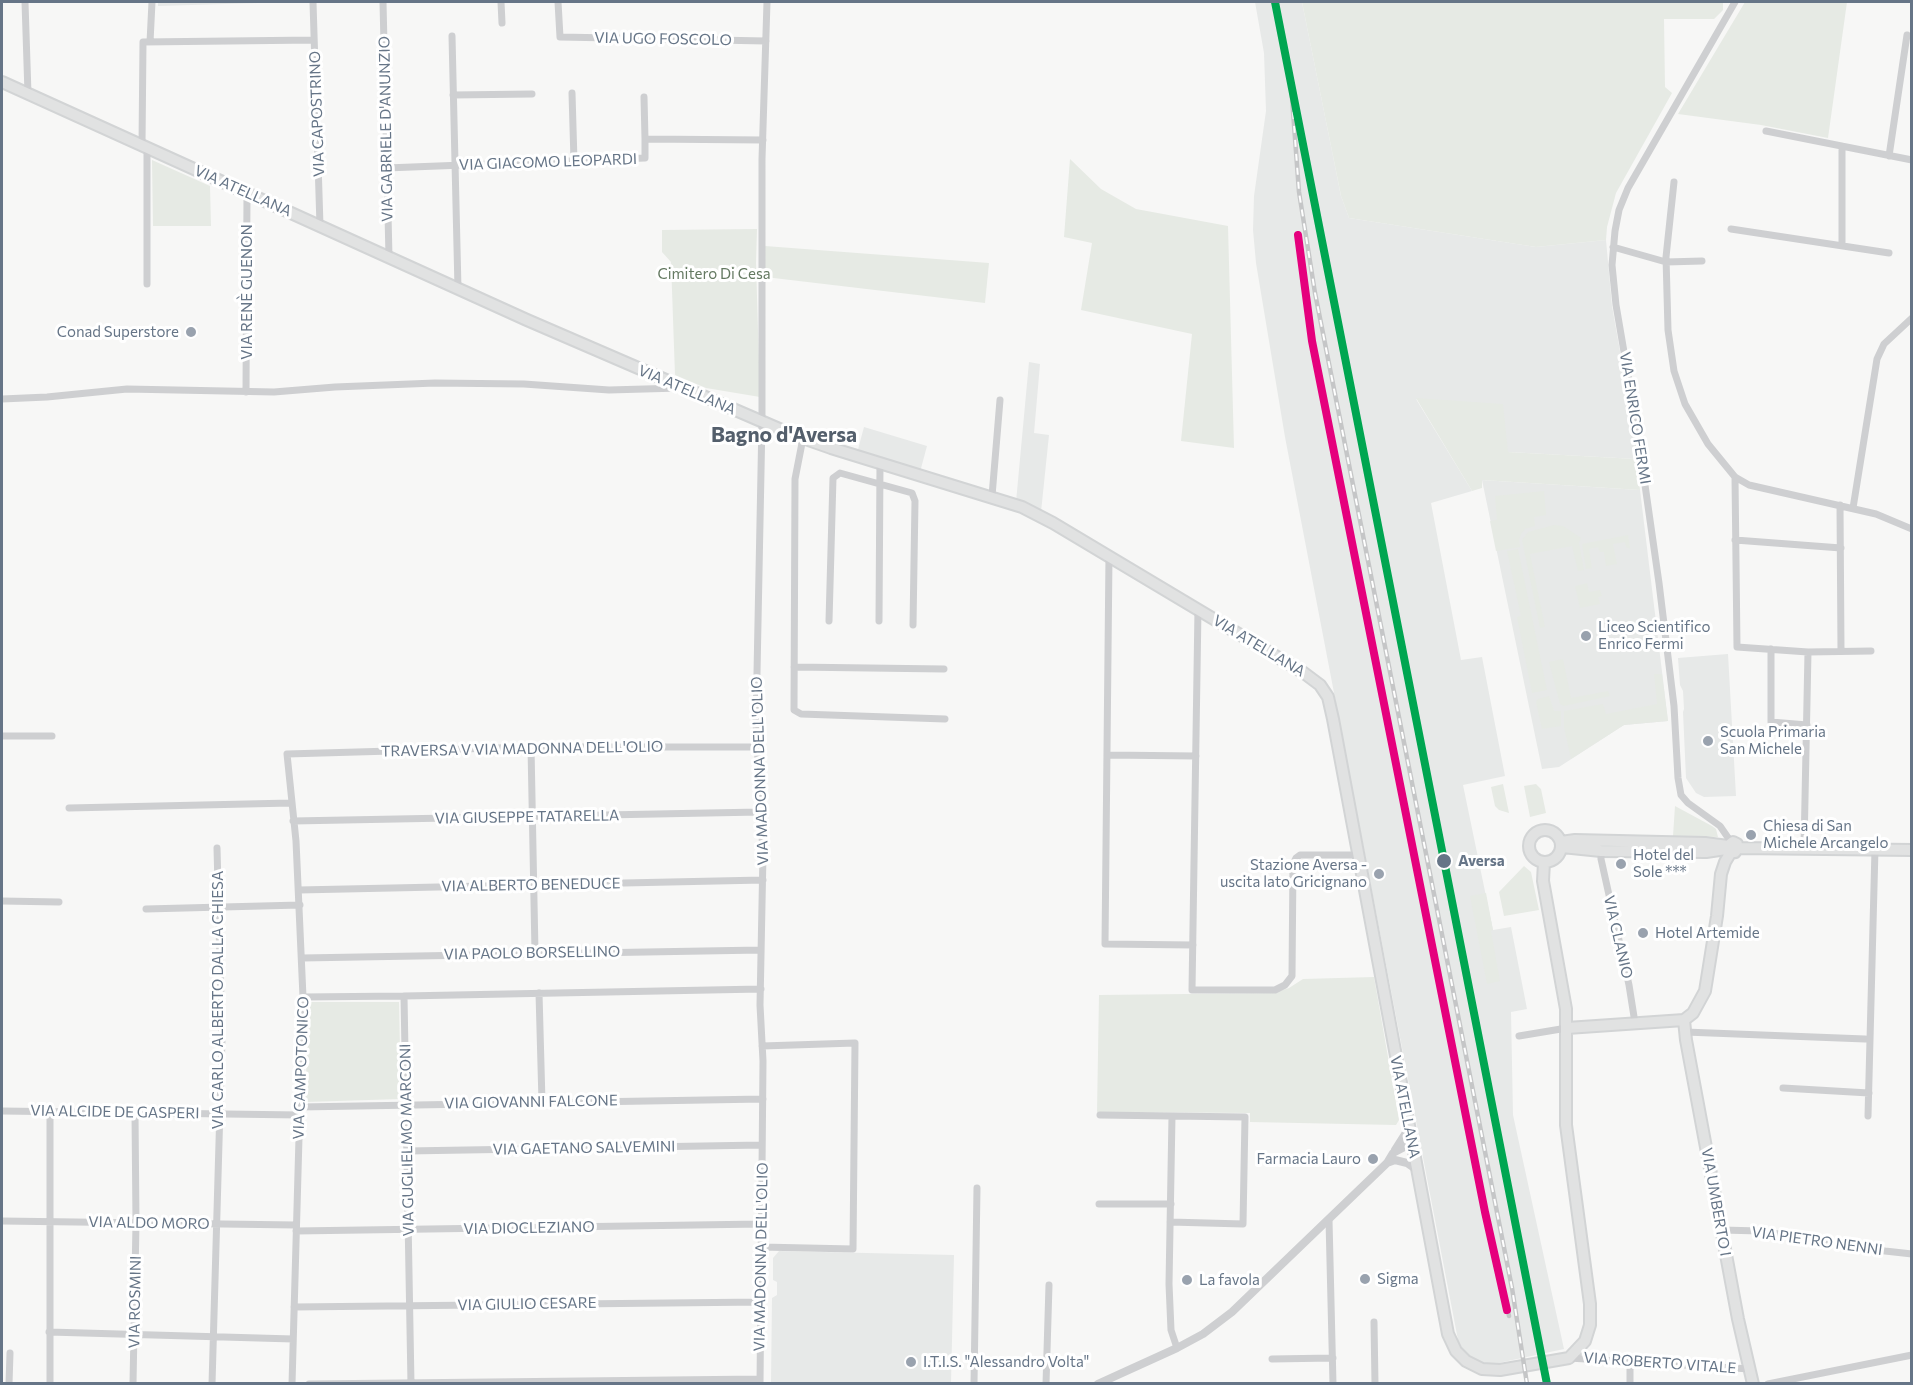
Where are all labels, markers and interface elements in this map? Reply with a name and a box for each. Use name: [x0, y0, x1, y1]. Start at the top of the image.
street label: VIA UGO FOSCOLO: [594, 29, 732, 49]
street label: VIA GABRIELE D'ANUNZIO: [375, 36, 397, 222]
street label: VIA CAPOSTRINO: [306, 51, 328, 177]
street label: VIA GIACOMO LEOPARDI: [459, 150, 637, 174]
street label: VIA ATELLANA: [192, 162, 294, 220]
street label: VIA RENÈ GUENON: [238, 224, 256, 360]
park label: Cimitero Di Cesa: [657, 265, 771, 283]
place label: Conad Superstore: [57, 323, 179, 341]
marker: Conad Superstore: [184, 325, 198, 339]
street label: VIA ENRICO FERMI: [1616, 351, 1654, 485]
street label: VIA ATELLANA: [635, 361, 739, 419]
district label: Bagno d'Aversa: [711, 422, 857, 448]
street label: VIA ATELLANA: [1210, 611, 1308, 681]
place label: Liceo Scientifico Enrico Fermi: [1598, 618, 1710, 653]
marker: Liceo Scientifico Enrico Fermi: [1579, 629, 1593, 643]
street label: VIA MADONNA DELL'OLIO: [748, 676, 772, 866]
place label: Scuola Primaria San Michele: [1720, 723, 1826, 758]
marker: Scuola Primaria San Michele: [1701, 734, 1715, 748]
street label: TRAVERSA V VIA MADONNA DELL'OLIO: [381, 738, 663, 760]
street label: VIA GIUSEPPE TATARELLA: [435, 806, 619, 828]
place label: Chiesa di San Michele Arcangelo: [1763, 817, 1888, 852]
marker: Chiesa di San Michele Arcangelo: [1744, 828, 1758, 842]
place label: Hotel del Sole ***: [1633, 846, 1694, 881]
marker: Aversa: [1435, 852, 1453, 870]
place label: Aversa: [1458, 852, 1505, 870]
place label: Stazione Aversa - uscita lato Gricignano: [1220, 856, 1367, 891]
marker: Hotel del Sole ***: [1614, 857, 1628, 871]
marker: Stazione Aversa - uscita lato Gricignano: [1372, 867, 1386, 881]
street label: VIA CARLO ALBERTO DALLA CHIESA: [209, 871, 227, 1129]
street label: VIA ALBERTO BENEDUCE: [441, 874, 621, 896]
street label: VIA CLANIO: [1600, 894, 1636, 980]
place label: Hotel Artemide: [1655, 924, 1760, 942]
marker: Hotel Artemide: [1636, 926, 1650, 940]
street label: VIA PAOLO BORSELLINO: [444, 942, 620, 964]
street label: VIA CAMPOTONICO: [290, 996, 312, 1140]
street label: VIA GUGLIELMO MARCONI: [396, 1044, 418, 1236]
street label: VIA ATELLANA: [1386, 1054, 1424, 1160]
street label: VIA GIOVANNI FALCONE: [444, 1091, 618, 1113]
street label: VIA ALCIDE DE GASPERI: [30, 1102, 200, 1122]
street label: VIA GAETANO SALVEMINI: [492, 1137, 676, 1159]
street label: VIA UMBERTO I: [1698, 1146, 1734, 1258]
place label: Farmacia Lauro: [1256, 1150, 1361, 1168]
marker: Farmacia Lauro: [1366, 1152, 1380, 1166]
street label: VIA MADONNA DELL'OLIO: [750, 1162, 772, 1352]
street label: VIA ALDO MORO: [88, 1213, 210, 1233]
street label: VIA DIOCLEZIANO: [463, 1218, 595, 1238]
street label: VIA PIETRO NENNI: [1750, 1223, 1884, 1259]
street label: VIA ROSMINI: [125, 1256, 145, 1348]
place label: Sigma: [1377, 1270, 1419, 1288]
place label: La favola: [1199, 1271, 1260, 1289]
marker: Sigma: [1358, 1272, 1372, 1286]
marker: La favola: [1180, 1273, 1194, 1287]
street label: VIA GIULIO CESARE: [457, 1294, 597, 1314]
street label: VIA ROBERTO VITALE: [1583, 1349, 1737, 1377]
place label: I.T.I.S. "Alessandro Volta": [923, 1353, 1089, 1371]
marker: I.T.I.S. "Alessandro Volta": [904, 1355, 918, 1369]

